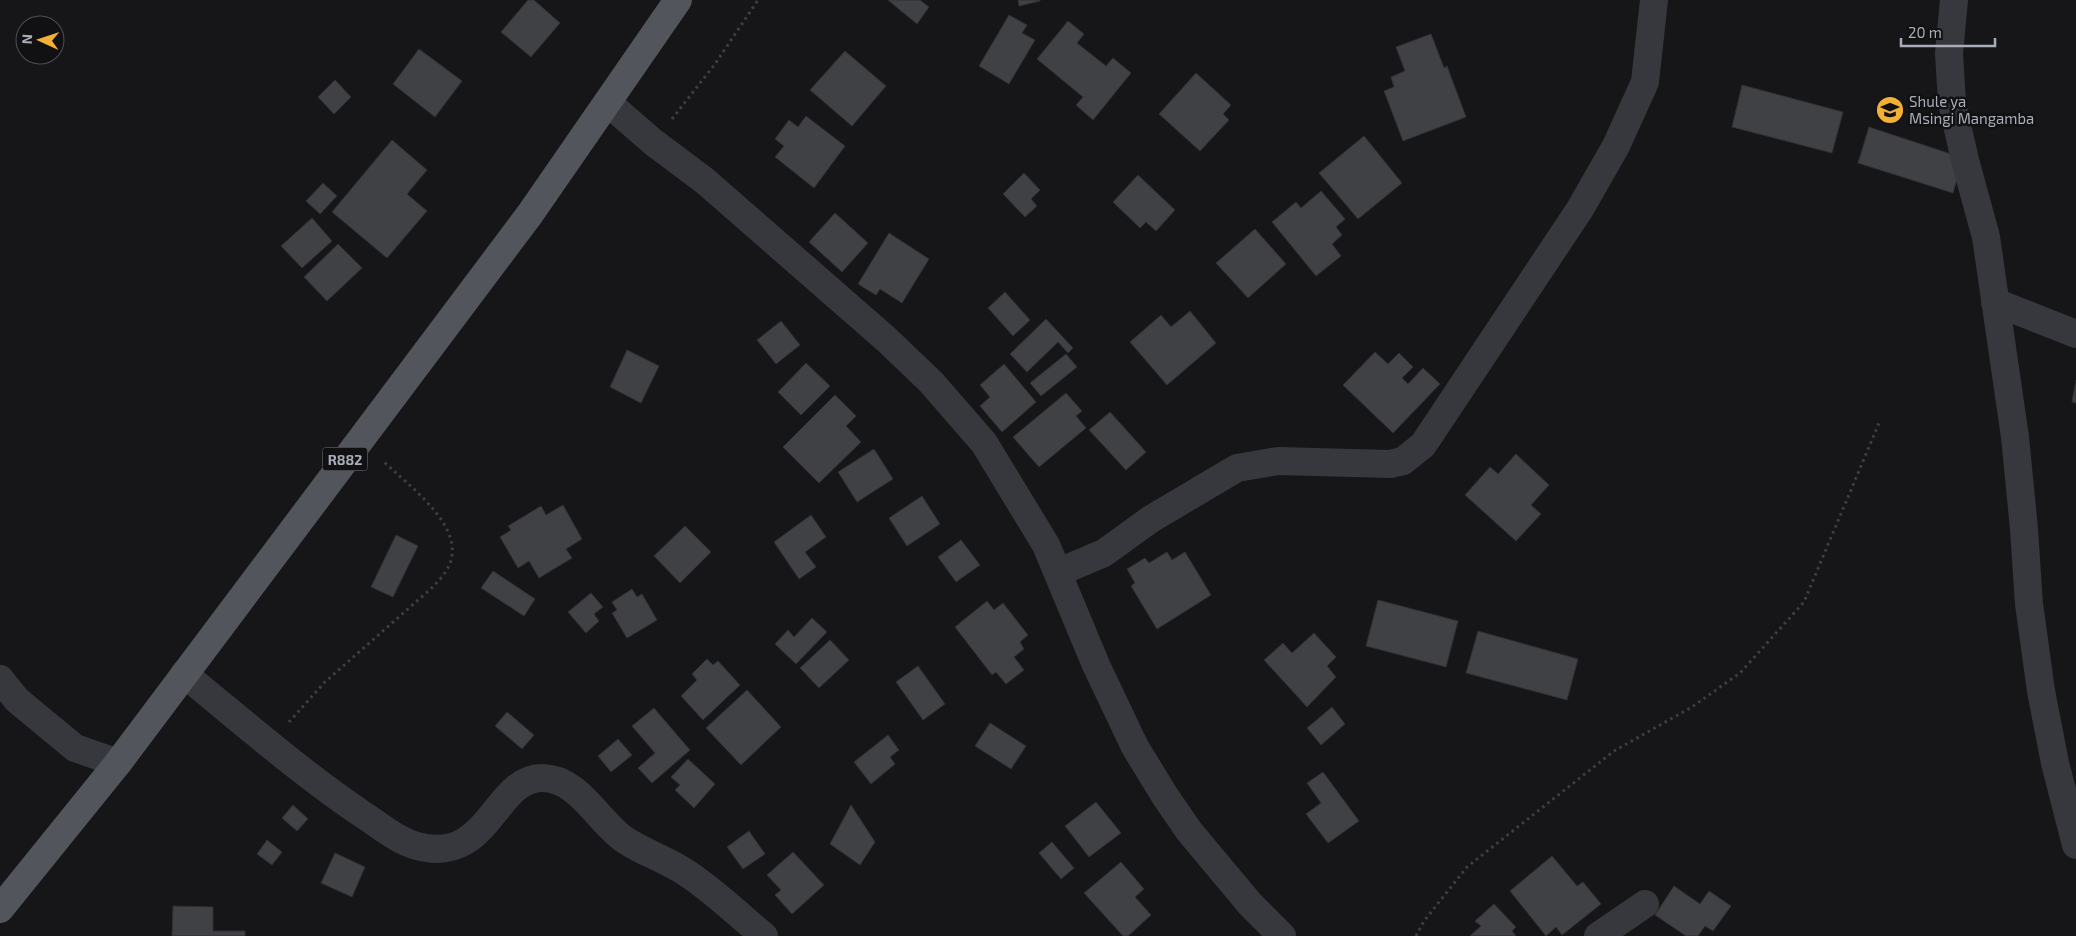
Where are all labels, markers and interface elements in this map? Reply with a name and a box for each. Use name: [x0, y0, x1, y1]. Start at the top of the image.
north arrow: [15, 15, 65, 65]
scale bar: [1901, 15, 1995, 47]
text: 20 m: [1908, 23, 1942, 41]
text: N: [18, 34, 35, 45]
place label: Shule ya Msingi Mangamba: [1909, 92, 2034, 127]
school or university icon: Shule ya Msingi Mangamba: [1875, 95, 1905, 125]
road number: R882: [322, 448, 368, 470]

